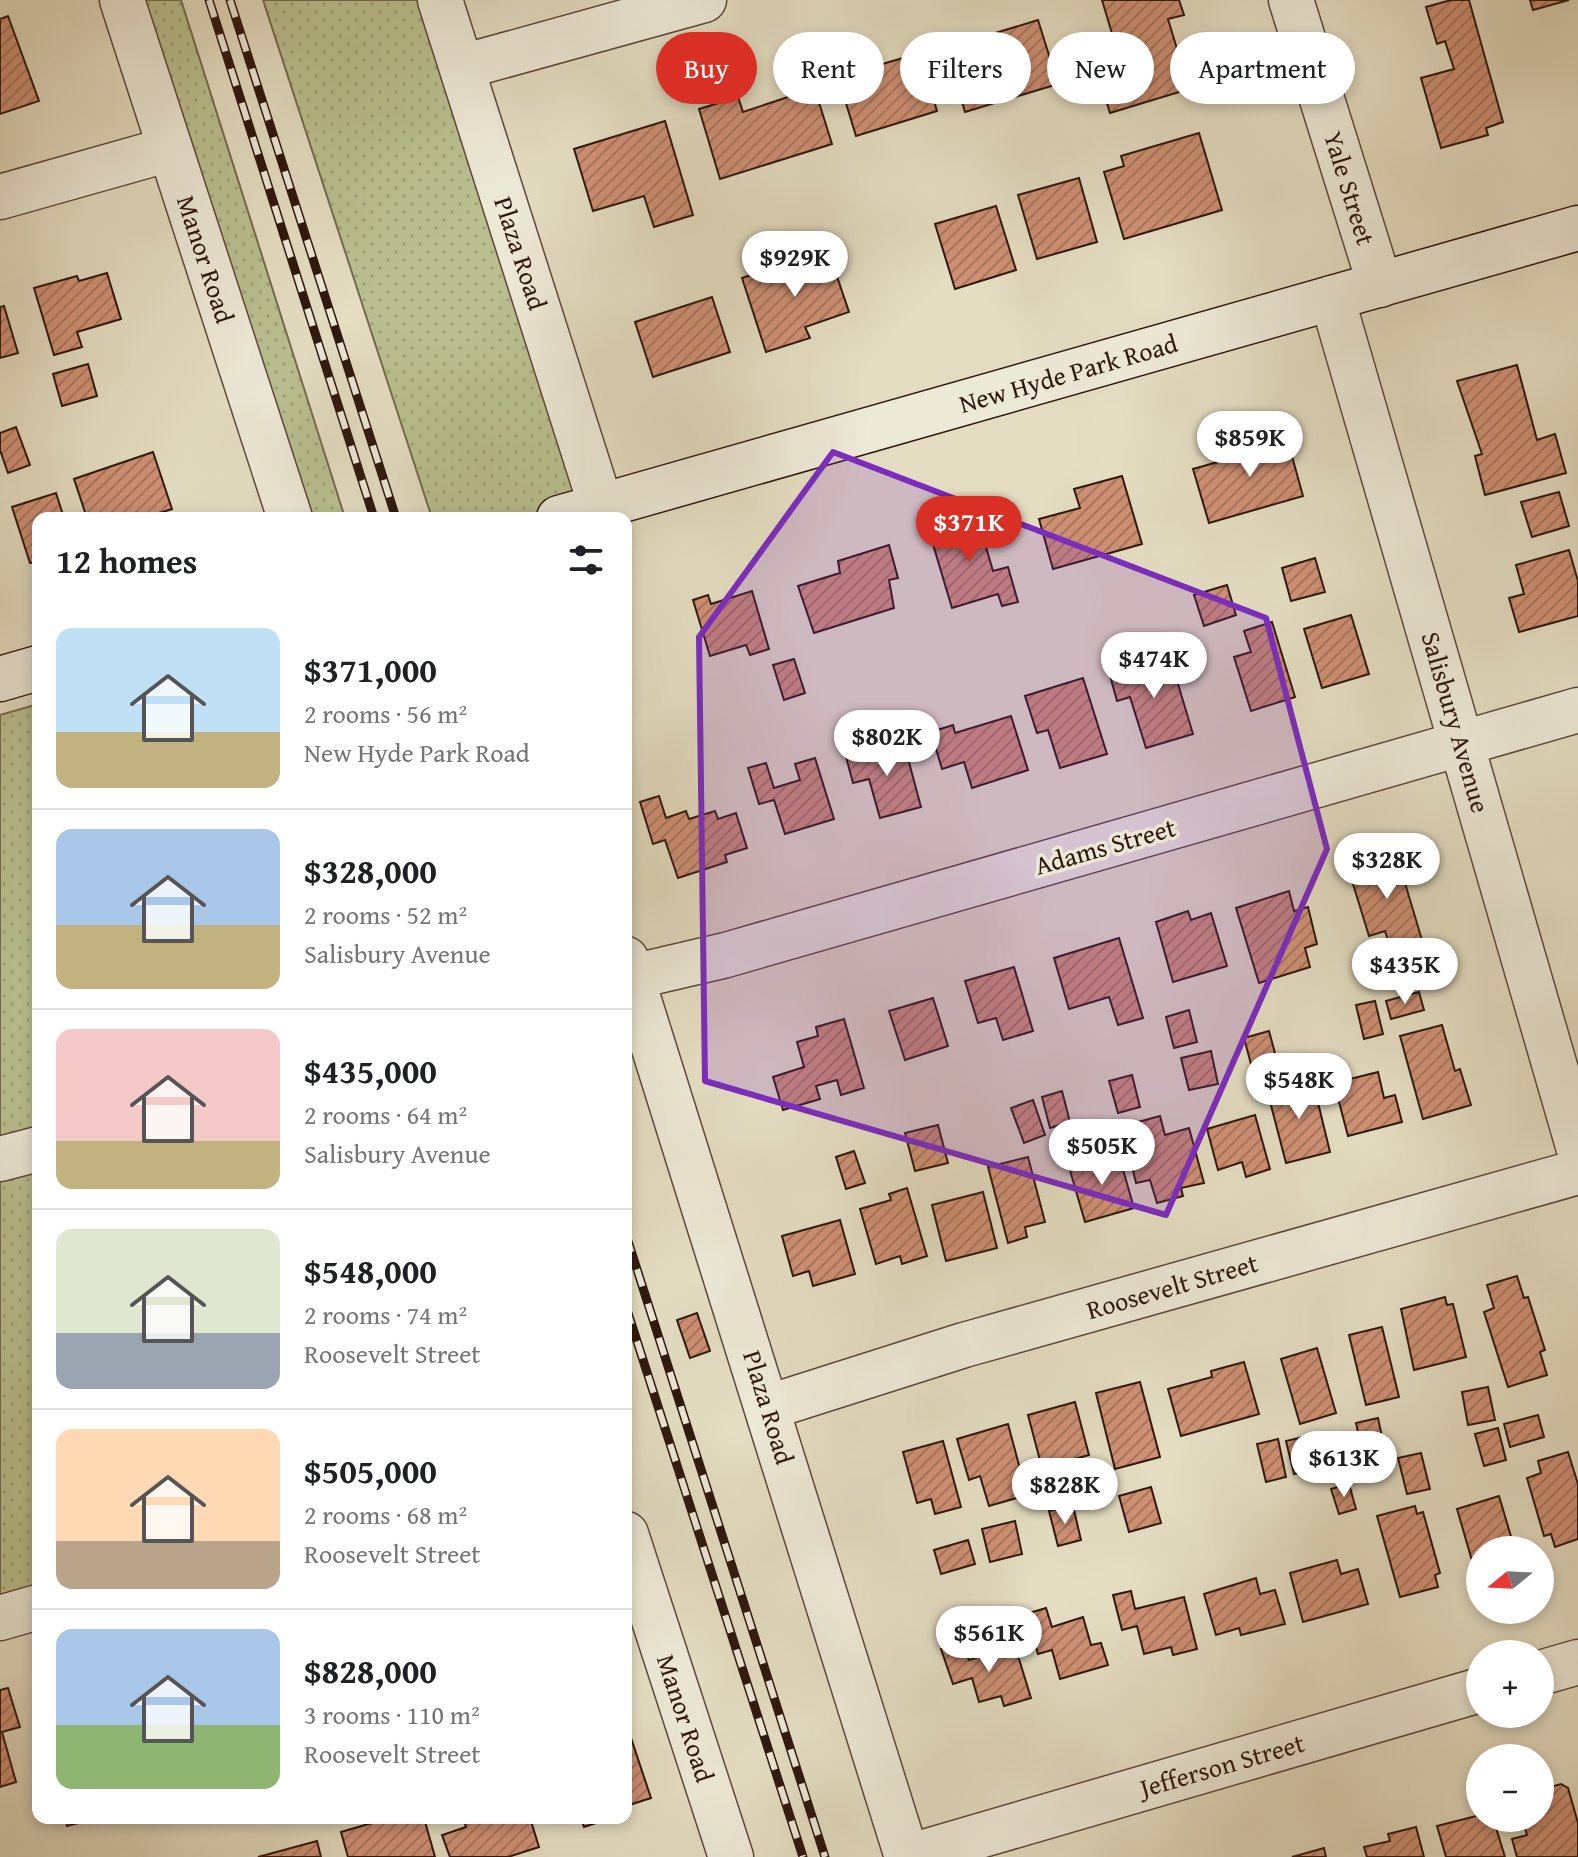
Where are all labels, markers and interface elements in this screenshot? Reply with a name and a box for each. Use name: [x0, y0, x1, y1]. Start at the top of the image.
chip: Buy: [656, 32, 757, 104]
chip: Rent: [773, 32, 884, 104]
chip: Filters: [900, 32, 1031, 104]
chip: New: [1047, 32, 1154, 104]
chip: Apartment: [1170, 32, 1355, 104]
street label: Yale Street: [1314, 126, 1386, 250]
street label: Manor Road: [167, 190, 245, 328]
street label: Plaza Road: [484, 191, 558, 315]
pin: $929K: [739, 231, 851, 299]
text: $929K: [760, 237, 830, 276]
street label: New Hyde Park Road: [954, 323, 1182, 423]
pin: $859K: [1194, 411, 1306, 479]
text: $859K: [1215, 417, 1285, 456]
pin: $371K: [913, 496, 1025, 564]
text: $371K: [934, 502, 1004, 541]
text: 12 homes: [56, 536, 197, 585]
icon: filters: [564, 538, 608, 582]
street label: Salisbury Avenue: [1412, 627, 1500, 817]
pin: $474K: [1098, 632, 1210, 700]
text: $474K: [1119, 638, 1189, 677]
text: $371,000: [304, 645, 437, 694]
icon: home: [120, 660, 216, 756]
text: 2 rooms · 56 m²: [304, 694, 467, 733]
pin: $802K: [831, 710, 943, 778]
text: $802K: [852, 716, 922, 755]
text: New Hyde Park Road: [304, 733, 530, 772]
street label: Adams Street: [1030, 807, 1180, 885]
pin: $328K: [1331, 833, 1443, 901]
text: $328K: [1352, 839, 1422, 878]
text: $328,000: [304, 846, 437, 895]
icon: home: [120, 861, 216, 957]
text: 2 rooms · 52 m²: [304, 895, 467, 934]
text: Salisbury Avenue: [304, 934, 491, 973]
pin: $435K: [1349, 938, 1461, 1006]
text: $435K: [1370, 944, 1440, 983]
text: $435,000: [304, 1046, 437, 1095]
pin: $548K: [1243, 1053, 1355, 1121]
text: $548K: [1264, 1059, 1334, 1098]
icon: home: [120, 1061, 216, 1157]
text: 2 rooms · 64 m²: [304, 1095, 467, 1134]
pin: $505K: [1046, 1119, 1158, 1187]
text: $505K: [1067, 1125, 1137, 1164]
text: Salisbury Avenue: [304, 1134, 491, 1173]
street label: Roosevelt Street: [1082, 1243, 1262, 1329]
text: $548,000: [304, 1246, 437, 1295]
icon: home: [120, 1261, 216, 1357]
text: 2 rooms · 74 m²: [304, 1295, 467, 1334]
text: Roosevelt Street: [304, 1334, 481, 1373]
street label: Plaza Road: [733, 1345, 805, 1469]
pin: $613K: [1288, 1431, 1400, 1499]
text: $613K: [1309, 1437, 1379, 1476]
text: $505,000: [304, 1446, 437, 1495]
pin: $828K: [1009, 1458, 1121, 1526]
icon: home: [120, 1461, 216, 1557]
text: $828K: [1030, 1464, 1100, 1503]
text: 2 rooms · 68 m²: [304, 1495, 467, 1534]
text: Roosevelt Street: [304, 1534, 481, 1573]
north arrow: [1466, 1536, 1554, 1624]
map controls: [1466, 1536, 1554, 1832]
pin: $561K: [933, 1606, 1045, 1674]
text: $561K: [954, 1612, 1024, 1651]
button: +: [1466, 1640, 1554, 1728]
text: $828,000: [304, 1646, 437, 1695]
street label: Manor Road: [647, 1649, 725, 1787]
icon: home: [120, 1661, 216, 1757]
text: 3 rooms · 110 m²: [304, 1695, 480, 1734]
street label: Jefferson Street: [1132, 1723, 1309, 1808]
text: Roosevelt Street: [304, 1734, 481, 1773]
button: −: [1466, 1744, 1554, 1832]

